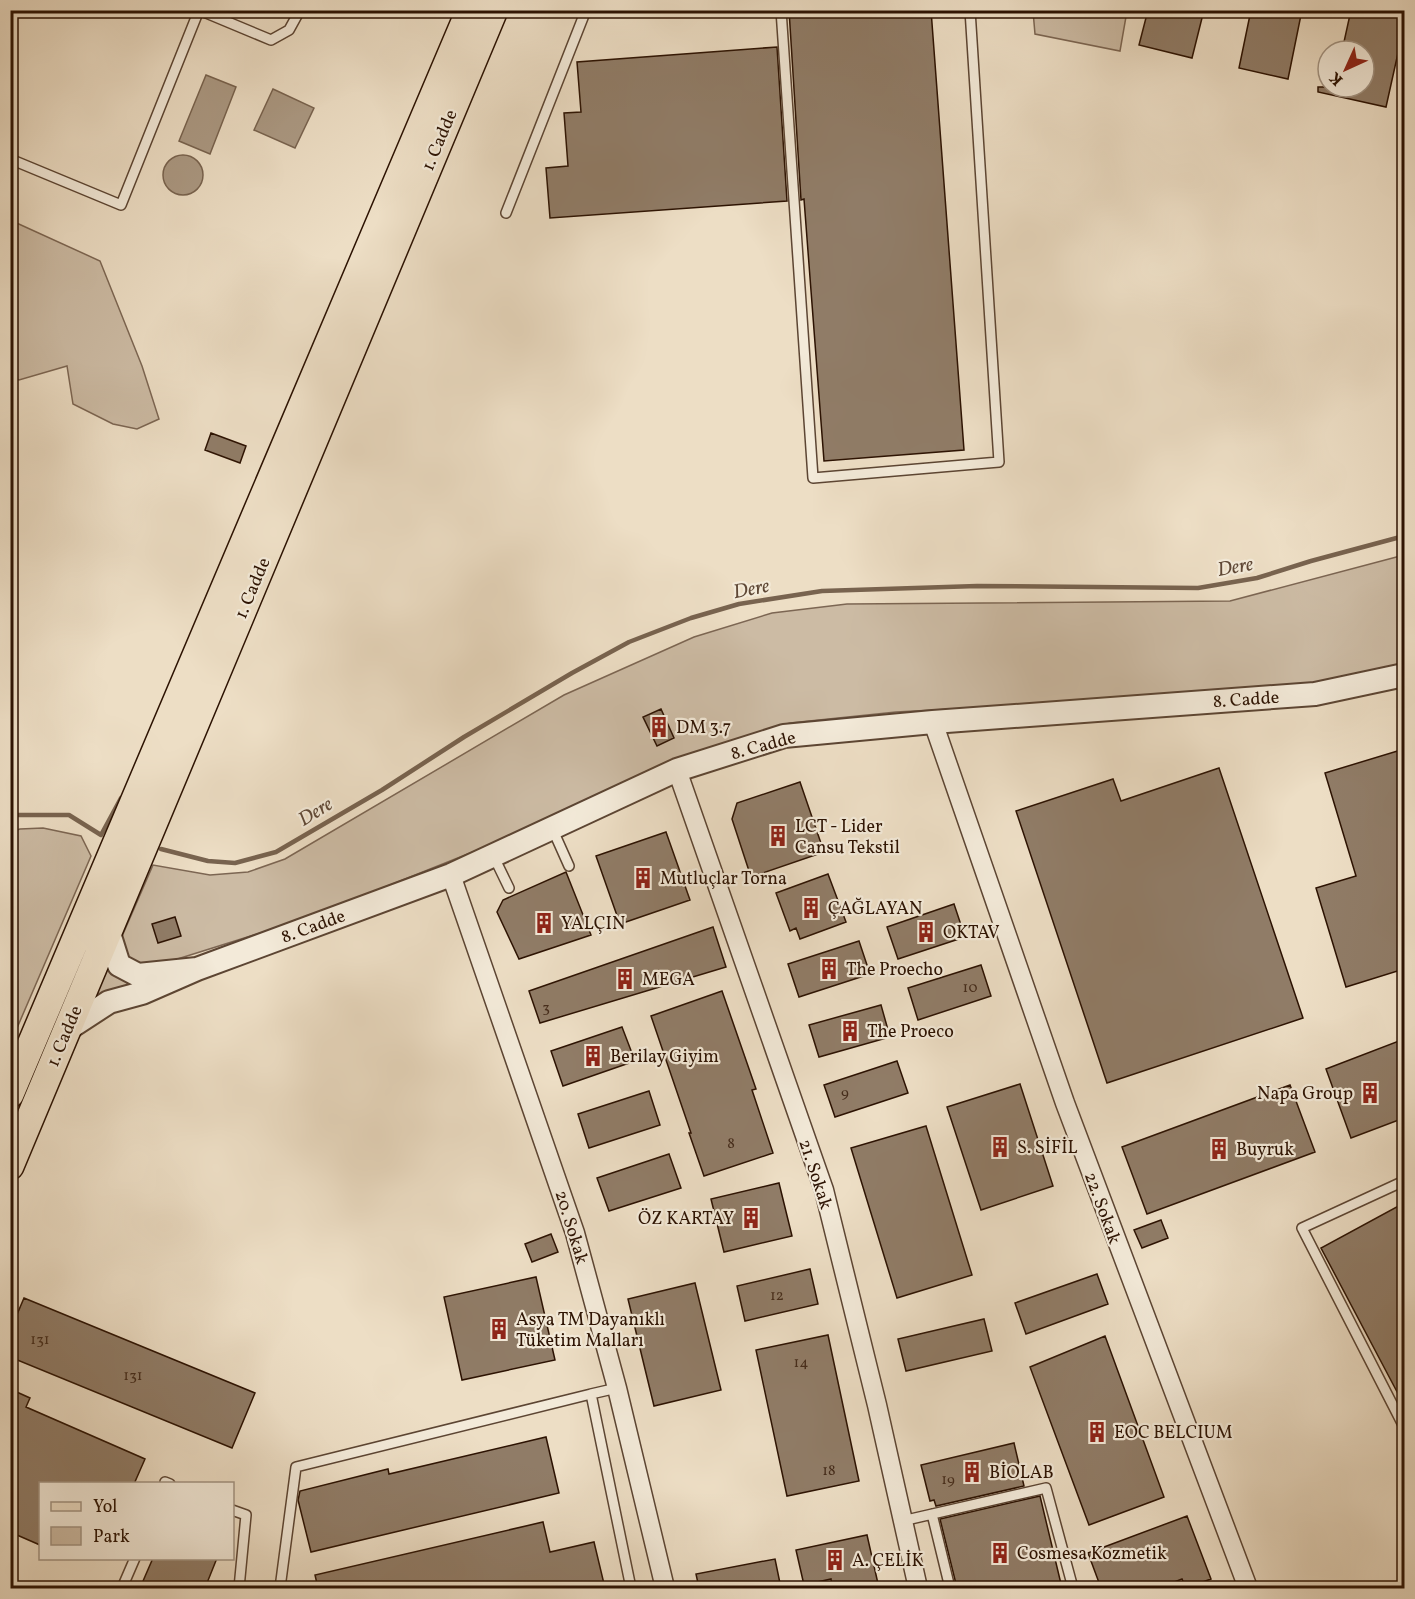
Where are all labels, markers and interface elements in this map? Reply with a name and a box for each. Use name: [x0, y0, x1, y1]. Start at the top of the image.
north arrow: [1316, 39, 1376, 99]
text: K: [1325, 66, 1349, 90]
street label: 1. Cadde: [416, 106, 464, 175]
water label: Dere: [1215, 551, 1256, 585]
street label: 1. Cadde: [229, 554, 277, 623]
water label: Dere: [731, 573, 773, 607]
street label: 8. Cadde: [1212, 686, 1280, 715]
building icon: DM 3.7: [647, 715, 671, 739]
place label: DM 3.7: [676, 716, 731, 741]
street label: 8. Cadde: [728, 726, 799, 767]
water label: Dere: [293, 791, 339, 834]
place label: LCT - Lider Cansu Tekstil: [795, 815, 900, 861]
building icon: LCT - Lider Cansu Tekstil: [766, 824, 790, 848]
building icon: Mutluçlar Torna: [631, 866, 655, 890]
place label: Mutluçlar Torna: [660, 867, 787, 892]
building icon: ÇAĞLAYAN: [799, 896, 823, 920]
place label: ÇAĞLAYAN: [828, 897, 922, 922]
street label: 8. Cadde: [278, 904, 349, 951]
building icon: YALÇIN: [532, 911, 556, 935]
place label: YALÇIN: [561, 912, 625, 937]
building icon: OKTAV: [914, 920, 938, 944]
place label: OKTAV: [943, 921, 1000, 946]
building icon: The Proecho: [817, 957, 841, 981]
place label: The Proecho: [846, 958, 943, 983]
building icon: MEGA: [613, 967, 637, 991]
place label: MEGA: [642, 968, 695, 993]
house number: 10: [963, 978, 977, 999]
house number: 3: [542, 998, 550, 1019]
street label: 1. Cadde: [41, 1002, 89, 1071]
building icon: The Proeco: [838, 1019, 862, 1043]
place label: The Proeco: [867, 1020, 954, 1045]
building icon: Berilay Giyim: [581, 1044, 605, 1068]
place label: Berilay Giyim: [610, 1045, 719, 1070]
building icon: Napa Group: [1358, 1081, 1382, 1105]
place label: Napa Group: [1257, 1082, 1353, 1107]
house number: 9: [841, 1083, 849, 1104]
house number: 8: [727, 1134, 735, 1155]
building icon: S. SİFİL: [988, 1135, 1012, 1159]
street label: 21. Sokak: [791, 1136, 838, 1213]
place label: S. SİFİL: [1017, 1136, 1078, 1161]
building icon: Buyruk: [1207, 1137, 1231, 1161]
place label: Buyruk: [1236, 1138, 1294, 1163]
street label: 22. Sokak: [1077, 1169, 1126, 1248]
street label: 20. Sokak: [547, 1187, 594, 1268]
building icon: ÖZ KARTAY: [739, 1206, 763, 1230]
place label: ÖZ KARTAY: [638, 1207, 734, 1232]
house number: 12: [770, 1286, 784, 1307]
place label: Asya TM Dayanıklı Tüketim Malları: [516, 1308, 665, 1354]
building icon: Asya TM Dayanıklı Tüketim Malları: [487, 1317, 511, 1341]
house number: 131: [30, 1330, 50, 1351]
house number: 14: [794, 1353, 808, 1374]
house number: 131: [123, 1366, 143, 1387]
building icon: EOC BELCIUM: [1085, 1420, 1109, 1444]
place label: EOC BELCIUM: [1114, 1421, 1233, 1446]
building icon: BİOLAB: [960, 1460, 984, 1484]
house number: 18: [822, 1461, 836, 1482]
place label: BİOLAB: [989, 1461, 1054, 1486]
house number: 19: [941, 1470, 955, 1491]
legend: [39, 1482, 234, 1560]
text: Yol: [93, 1495, 118, 1520]
text: Park: [93, 1525, 130, 1550]
building icon: Cosmesa Kozmetik: [988, 1541, 1012, 1565]
place label: Cosmesa Kozmetik: [1017, 1542, 1167, 1567]
building icon: A. ÇELİK: [823, 1548, 847, 1572]
place label: A. ÇELİK: [852, 1549, 924, 1574]

